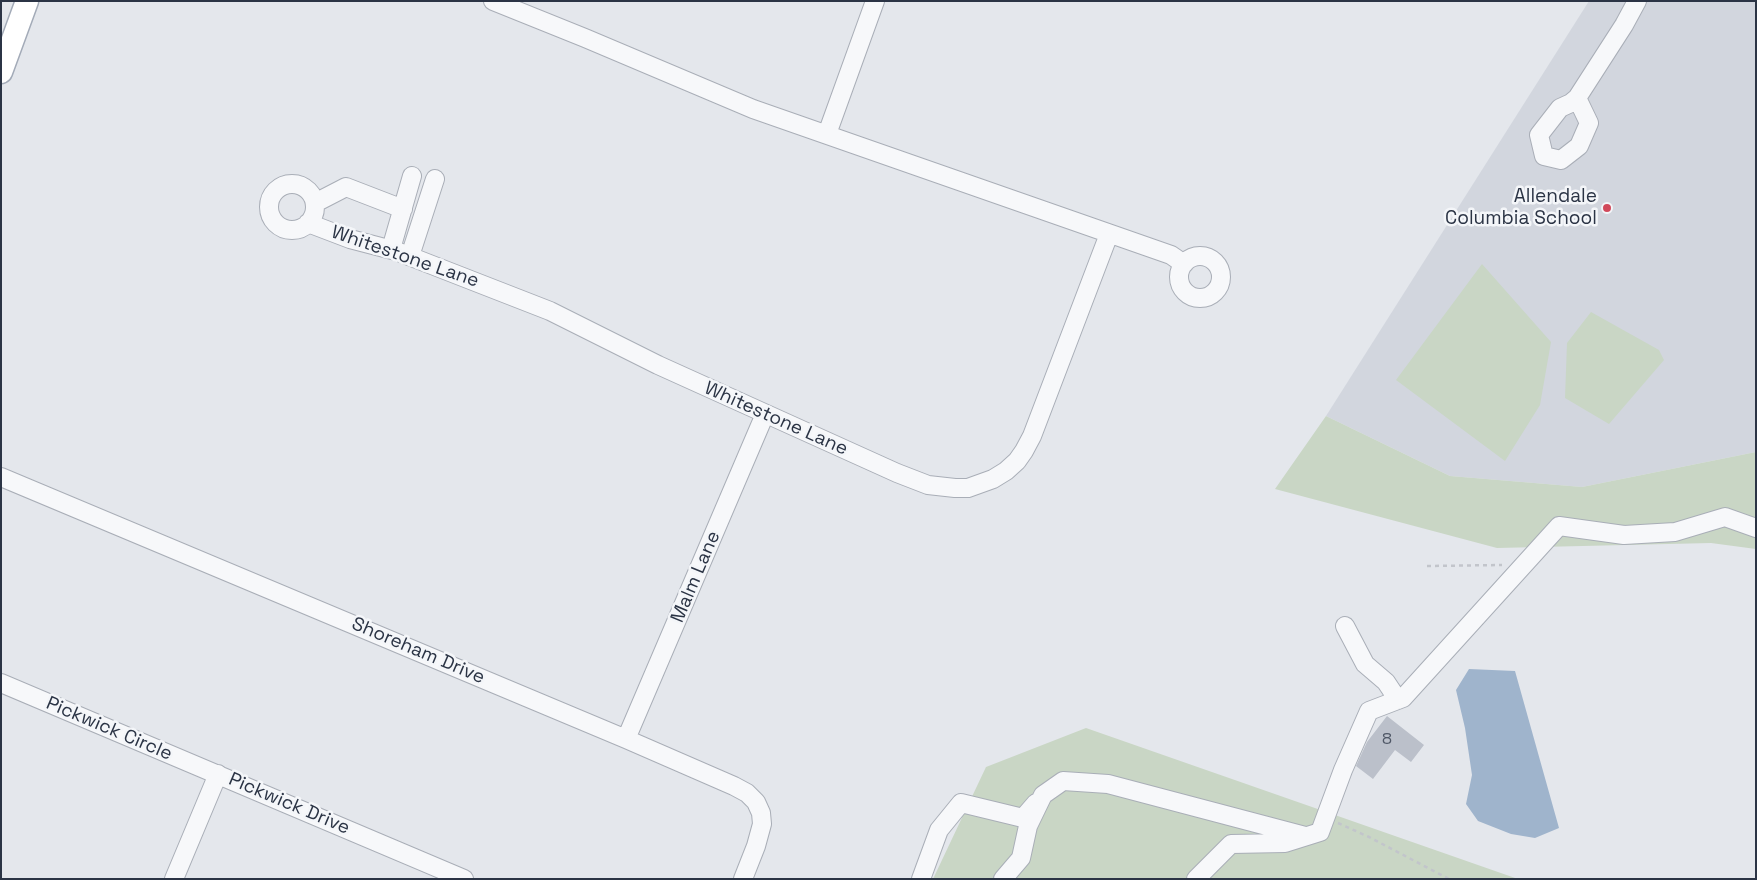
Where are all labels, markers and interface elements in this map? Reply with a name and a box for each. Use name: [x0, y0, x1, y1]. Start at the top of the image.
place label: Allendale Columbia School: [1445, 186, 1597, 230]
marker: Allendale Columbia School: [1601, 202, 1613, 214]
street label: Whitestone Lane: [328, 221, 482, 293]
street label: Whitestone Lane: [701, 377, 851, 461]
street label: Malm Lane: [666, 528, 726, 626]
street label: Shoreham Drive: [348, 613, 488, 689]
street label: Pickwick Circle: [42, 692, 176, 766]
house number: 8: [1382, 730, 1392, 750]
street label: Pickwick Drive: [225, 768, 353, 840]

